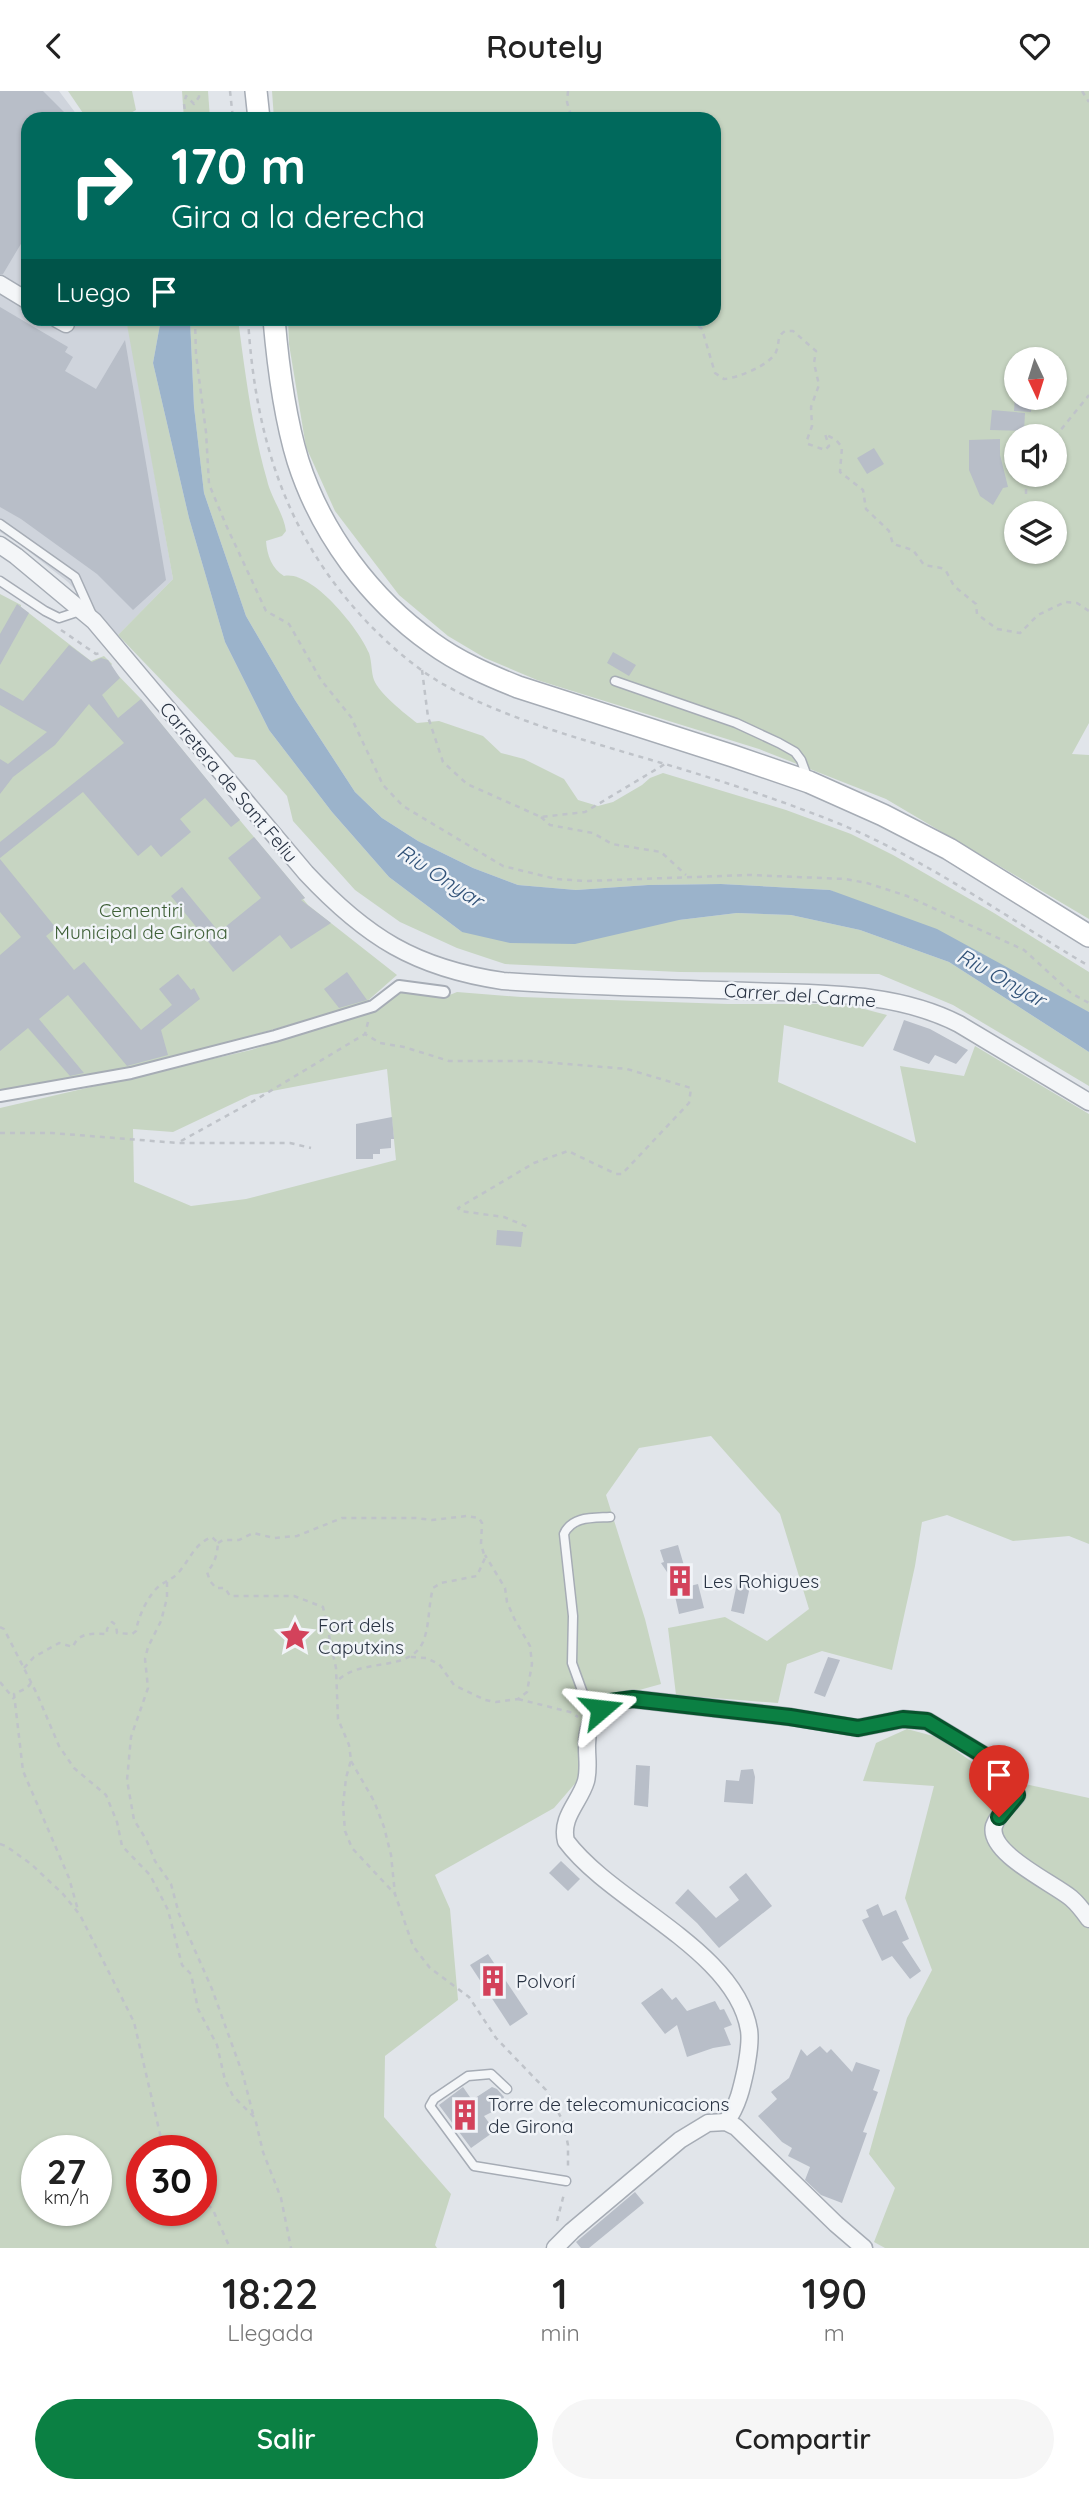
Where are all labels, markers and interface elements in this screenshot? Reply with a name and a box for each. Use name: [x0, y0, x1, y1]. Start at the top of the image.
text: Routely: [486, 26, 603, 66]
icon: back: [35, 27, 73, 65]
icon: heart: [1016, 27, 1054, 65]
text: 170 m: [171, 135, 306, 196]
icon: right: [56, 140, 147, 231]
text: Gira a la derecha: [171, 196, 425, 236]
icon: arrive: [145, 273, 183, 311]
text: Luego: [56, 276, 131, 309]
north arrow: [1004, 347, 1068, 409]
map controls: [1004, 347, 1067, 564]
button: sound: [1004, 424, 1067, 487]
button: layers: [1004, 501, 1067, 564]
street label: Carretera de Sant Feliu: [155, 697, 303, 867]
water label: Riu Onyar: [393, 838, 491, 914]
park label: Cementiri Municipal de Girona: [54, 898, 228, 944]
water label: Riu Onyar: [953, 942, 1053, 1013]
street label: Carrer del Carme: [723, 978, 877, 1012]
building icon: Les Rohigues: [663, 1564, 697, 1598]
place label: Les Rohigues: [703, 1569, 819, 1593]
place label: Fort dels Caputxins: [318, 1613, 404, 1659]
place icon: Fort dels Caputxins: [278, 1619, 312, 1653]
position arrow: [564, 1672, 638, 1746]
pin: [969, 1745, 1029, 1817]
icon: arrive: [980, 1756, 1018, 1794]
building icon: Polvorí: [476, 1964, 510, 1998]
place label: Polvorí: [516, 1969, 576, 1993]
place label: Torre de telecomunicacions de Girona: [488, 2092, 729, 2138]
building icon: Torre de telecomunicacions de Girona: [448, 2098, 482, 2132]
speed limit sign: 30: [126, 2135, 217, 2226]
text: 27: [47, 2149, 86, 2193]
text: km/h: [44, 2186, 89, 2209]
text: 18:22: [222, 2267, 319, 2320]
text: 1: [552, 2267, 568, 2320]
text: 190: [802, 2267, 867, 2320]
text: Llegada: [227, 2318, 313, 2347]
text: min: [541, 2318, 580, 2347]
text: m: [824, 2318, 845, 2347]
button: Salir: [35, 2399, 538, 2479]
button: Compartir: [552, 2399, 1054, 2479]

